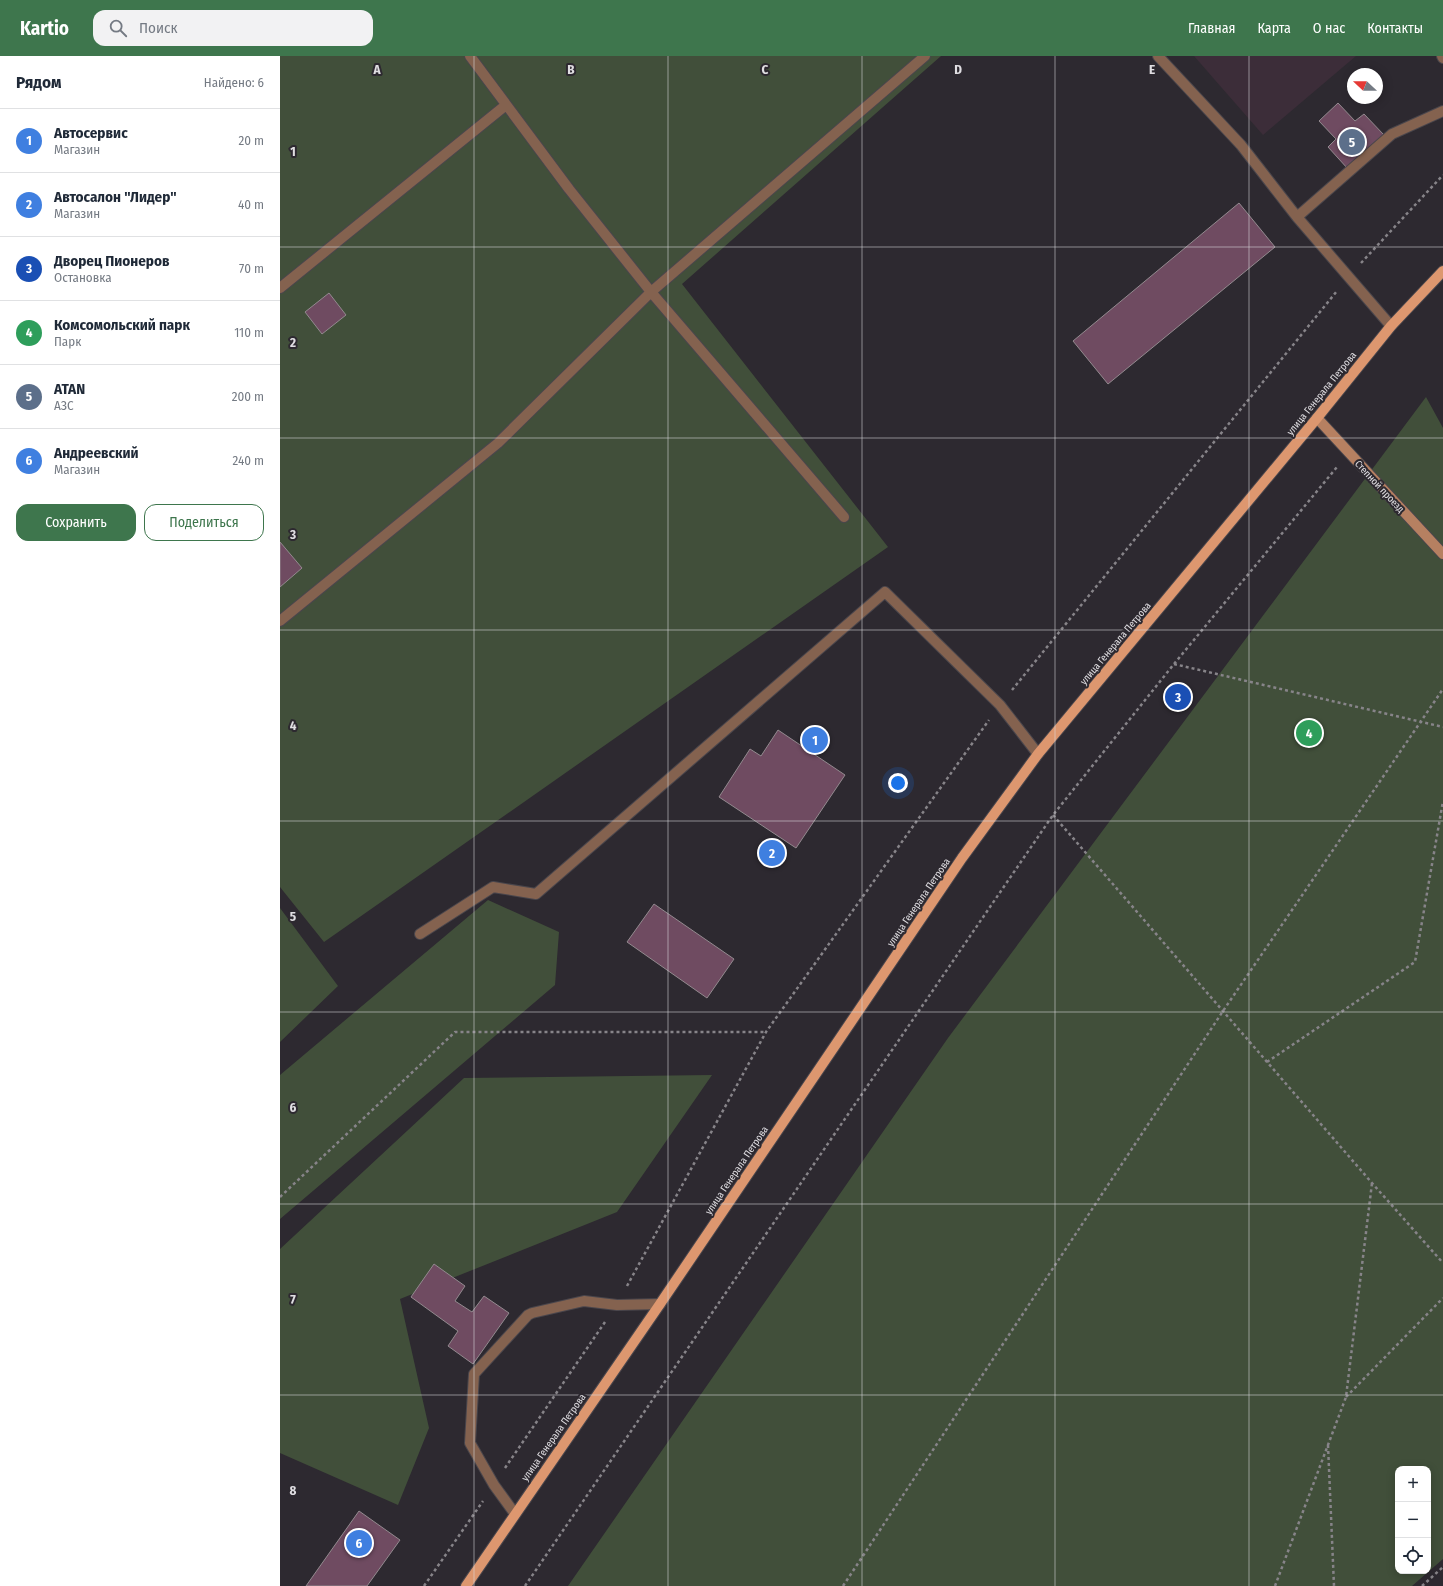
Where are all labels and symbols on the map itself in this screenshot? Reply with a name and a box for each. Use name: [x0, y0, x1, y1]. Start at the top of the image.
text: A: [372, 62, 381, 77]
text: B: [567, 62, 575, 77]
text: C: [762, 62, 769, 77]
text: D: [954, 62, 962, 77]
text: E: [1149, 62, 1155, 77]
north arrow: [1347, 68, 1383, 104]
pin: 5: [1339, 127, 1365, 157]
text: 1: [290, 144, 296, 159]
text: 2: [289, 335, 296, 350]
street label: улица Генерала Петрова: [1284, 349, 1359, 438]
street label: Степной проезд: [1352, 458, 1406, 515]
text: 3: [289, 527, 296, 542]
street label: улица Генерала Петрова: [1078, 600, 1154, 687]
pin: 3: [1165, 682, 1191, 712]
text: 4: [290, 718, 297, 733]
pin: 4: [1296, 718, 1322, 748]
pin: 1: [802, 725, 828, 755]
your location: [888, 773, 908, 793]
pin: 2: [759, 838, 785, 868]
street label: улица Генерала Петрова: [885, 856, 953, 949]
text: 5: [290, 909, 296, 924]
text: 6: [290, 1100, 297, 1115]
street label: улица Генерала Петрова: [703, 1124, 771, 1217]
text: 7: [290, 1292, 296, 1307]
street label: улица Генерала Петрова: [519, 1391, 589, 1484]
text: 8: [290, 1483, 297, 1498]
pin: 6: [346, 1528, 372, 1558]

